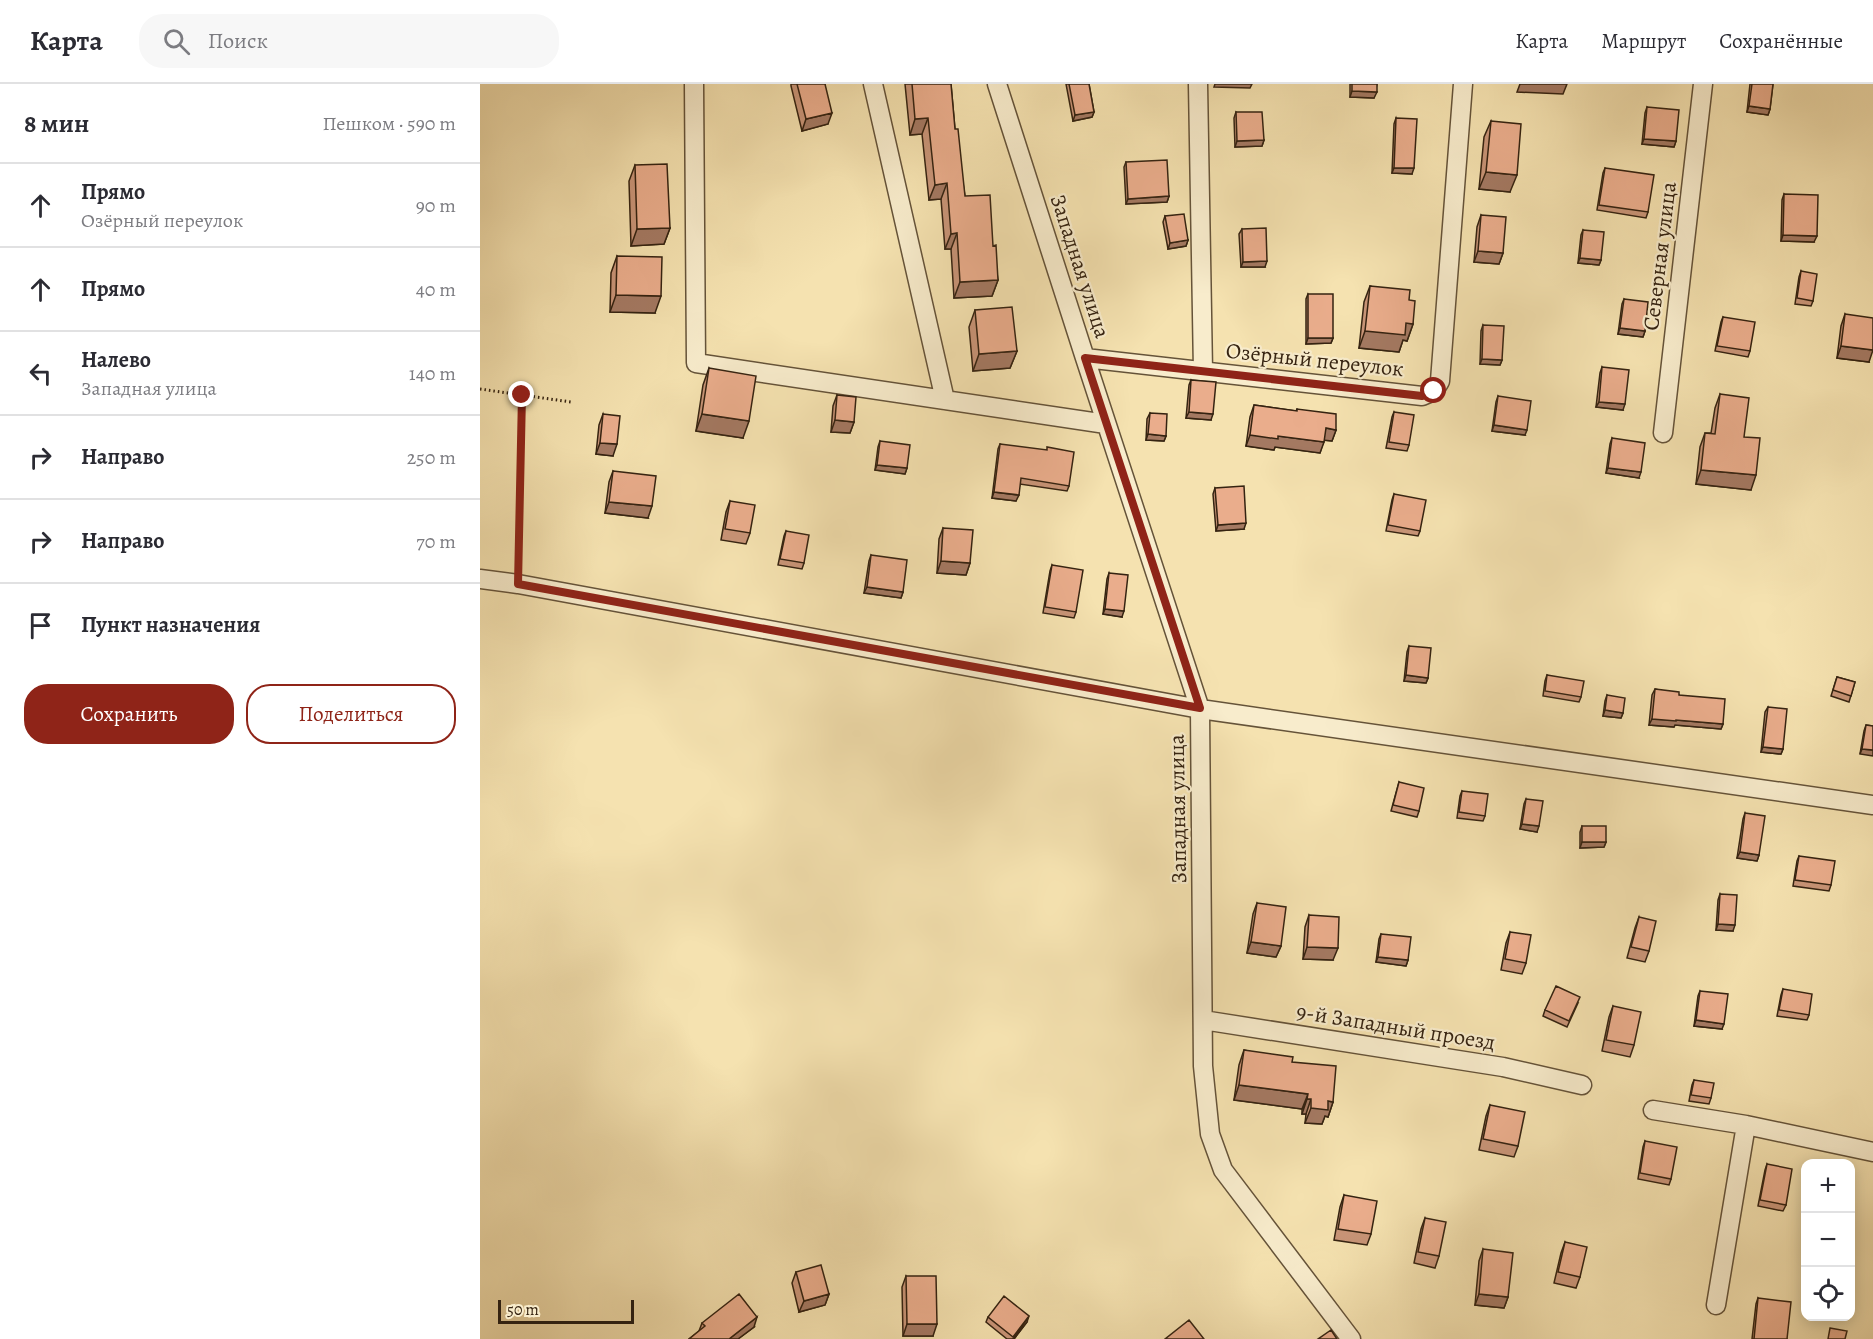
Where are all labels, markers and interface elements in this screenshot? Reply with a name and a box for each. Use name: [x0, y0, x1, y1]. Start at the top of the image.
search box: [139, 14, 559, 68]
text: Карта: [30, 22, 103, 60]
icon: search: [160, 25, 193, 58]
text: Поиск: [208, 26, 268, 56]
text: Карта: [1515, 27, 1568, 55]
text: Маршрут: [1601, 27, 1686, 55]
text: Сохранённые: [1719, 27, 1843, 55]
text: 8 мин: [24, 106, 89, 141]
text: Пешком · 590 m: [322, 110, 456, 137]
text: Прямо: [81, 177, 145, 207]
street label: Северная улица: [1636, 179, 1684, 332]
icon: ahead: [24, 189, 57, 222]
street label: Западная улица: [1043, 191, 1118, 343]
text: 90 m: [416, 192, 456, 219]
text: Озёрный переулок: [81, 207, 243, 234]
icon: ahead: [24, 273, 57, 306]
text: Прямо: [81, 274, 145, 304]
text: 40 m: [416, 276, 456, 303]
street label: Озёрный переулок: [1225, 336, 1405, 384]
text: Налево: [81, 345, 151, 375]
icon: left: [24, 357, 57, 390]
text: 140 m: [409, 360, 456, 387]
text: Западная улица: [81, 375, 217, 402]
route start: [1420, 377, 1446, 403]
route end: [508, 381, 534, 407]
icon: right: [24, 441, 57, 474]
text: Направо: [81, 442, 164, 472]
text: 250 m: [407, 444, 456, 471]
icon: right: [24, 525, 57, 558]
text: Направо: [81, 526, 164, 556]
text: 70 m: [416, 528, 456, 555]
icon: arrive: [24, 609, 57, 642]
text: Пункт назначения: [81, 610, 260, 640]
button: Сохранить: [24, 684, 234, 744]
button: Поделиться: [246, 684, 456, 744]
street label: Западная улица: [1162, 733, 1194, 884]
street label: 9-й Западный проезд: [1294, 996, 1498, 1058]
map controls: [1801, 1159, 1855, 1321]
button: +: [1801, 1159, 1855, 1213]
button: −: [1801, 1213, 1855, 1267]
button: locate: [1801, 1267, 1855, 1321]
scale bar: [498, 1297, 634, 1324]
text: 50 m: [507, 1299, 539, 1321]

